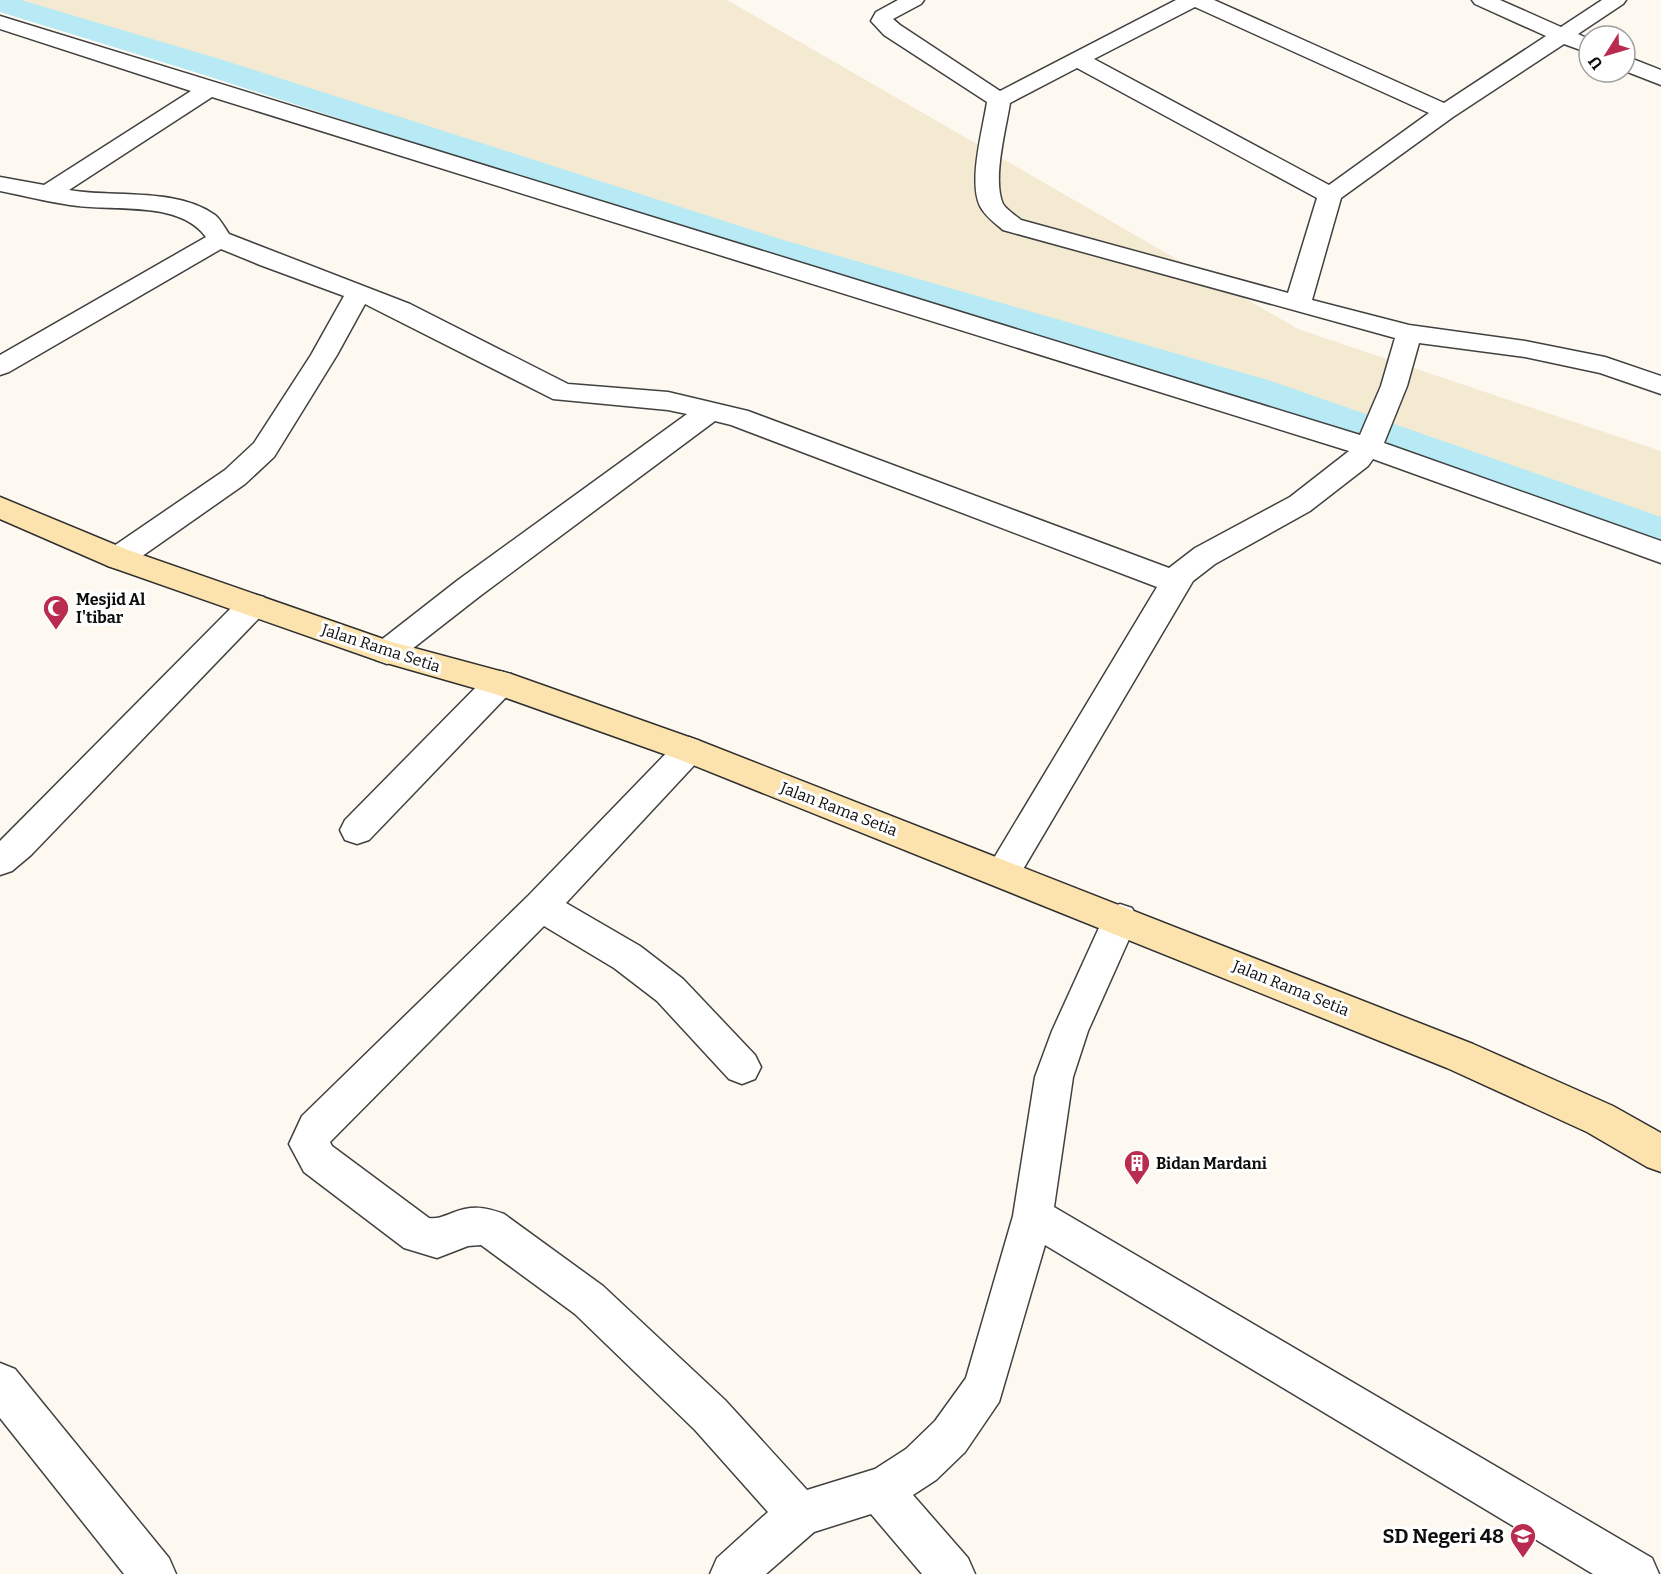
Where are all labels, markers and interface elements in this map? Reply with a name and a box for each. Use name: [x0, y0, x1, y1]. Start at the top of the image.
north arrow: [1577, 24, 1637, 84]
text: U: [1584, 52, 1607, 73]
place label: Mesjid Al I'tibar: [76, 590, 145, 627]
mosque icon: Mesjid Al I'tibar: [41, 593, 71, 631]
street label: Jalan Rama Setia: [318, 620, 443, 676]
street label: Jalan Rama Setia: [777, 778, 900, 840]
street label: Jalan Rama Setia: [1229, 956, 1352, 1020]
building icon: Bidan Mardani: [1122, 1148, 1152, 1186]
place label: Bidan Mardani: [1156, 1154, 1267, 1173]
school or university icon: SD Negeri 48: [1508, 1521, 1538, 1559]
place label: SD Negeri 48: [1383, 1524, 1504, 1548]

